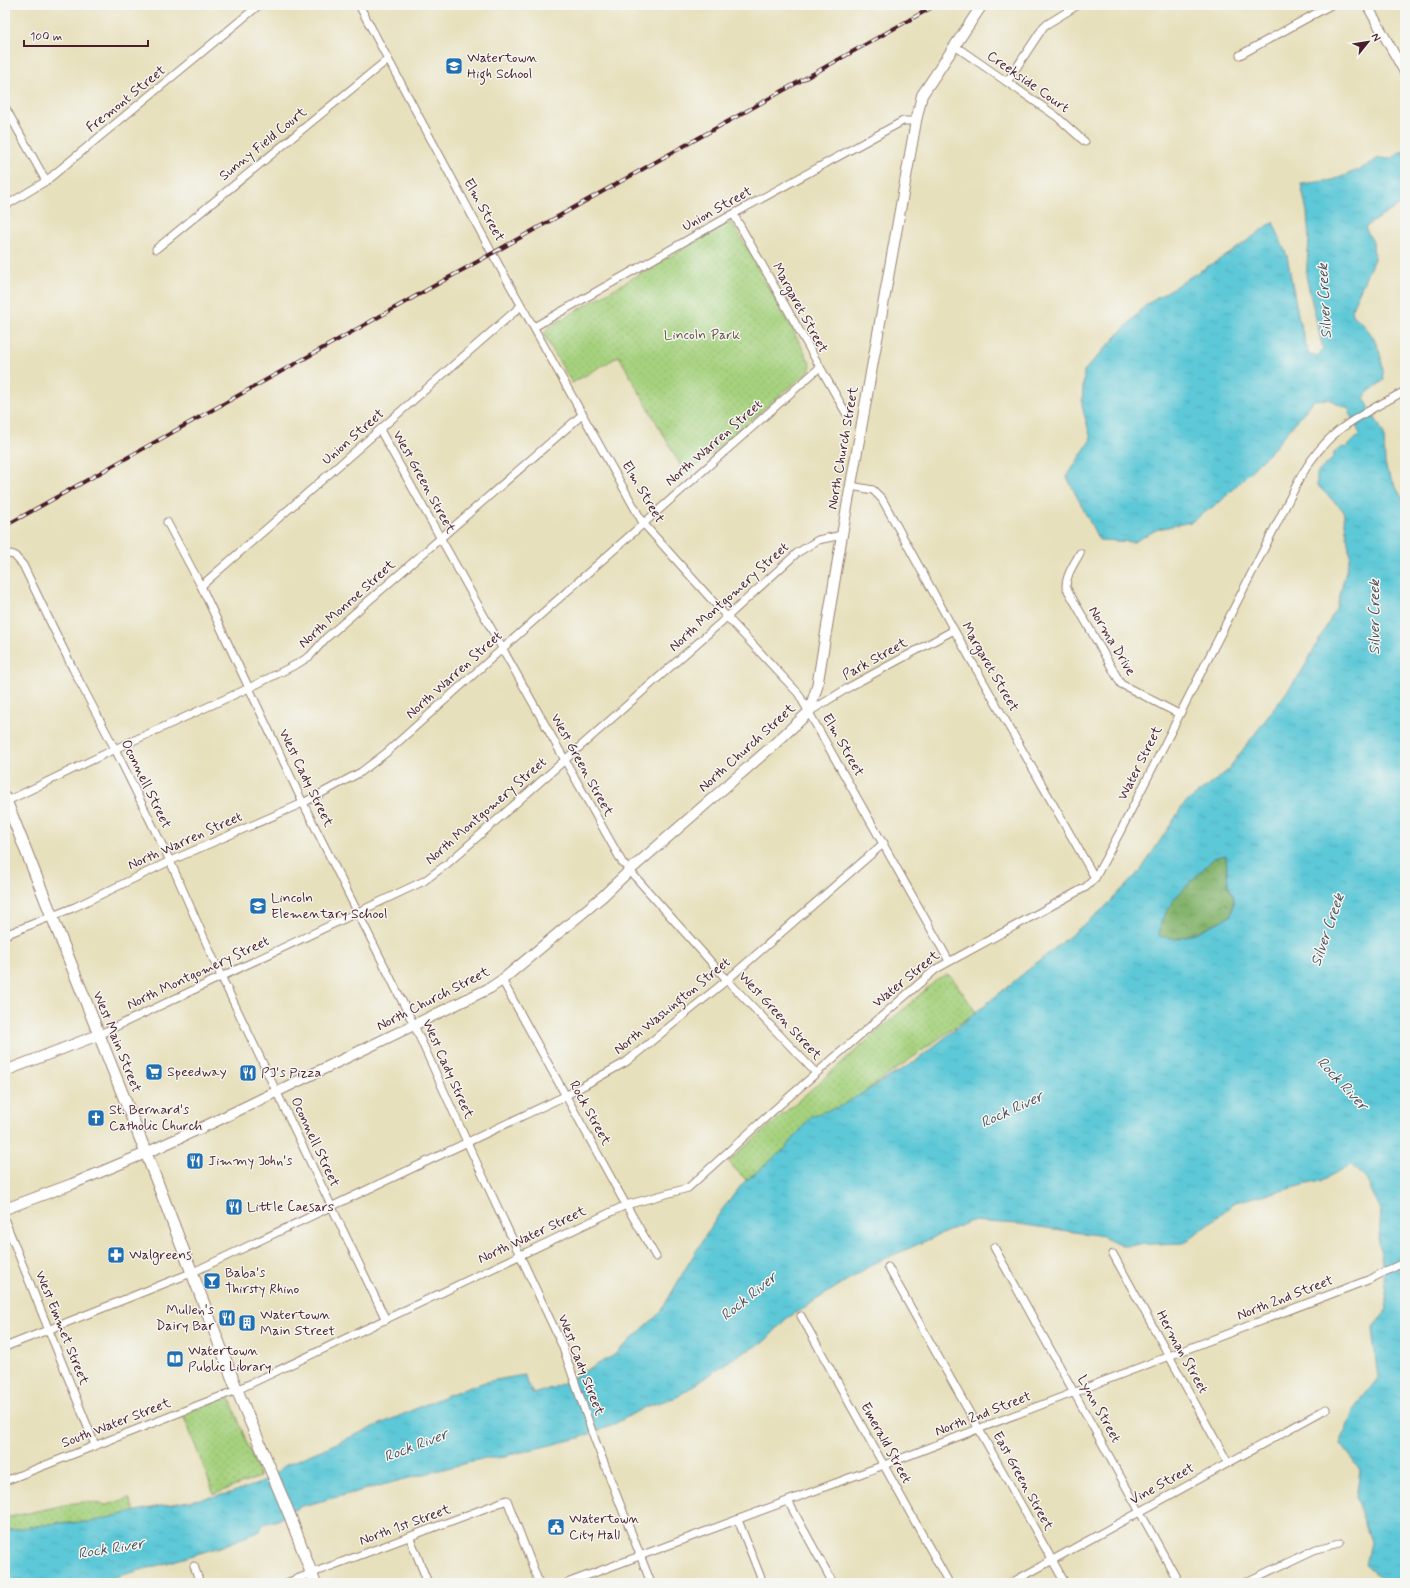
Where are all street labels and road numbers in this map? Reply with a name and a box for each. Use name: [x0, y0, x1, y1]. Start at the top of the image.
street label: Creekside Court: [983, 47, 1073, 117]
street label: Fremont Street: [83, 61, 170, 137]
street label: Sunny Field Court: [215, 103, 311, 185]
street label: Elm Street: [459, 175, 509, 245]
street label: Union Street: [679, 182, 756, 236]
street label: Margaret Street: [767, 260, 832, 357]
street label: North Church Street: [823, 384, 863, 511]
street label: North Warren Street: [661, 396, 767, 490]
street label: Union Street: [318, 405, 388, 469]
street label: West Green Street: [388, 427, 460, 537]
street label: Elm Street: [617, 458, 669, 527]
street label: North Montgomery Street: [665, 538, 793, 656]
street label: North Monroe Street: [295, 555, 400, 652]
street label: Norma Drive: [1084, 603, 1140, 679]
street label: Margaret Street: [956, 619, 1023, 716]
street label: North Warren Street: [402, 627, 506, 723]
street label: Park Street: [839, 633, 911, 684]
street label: North Church Street: [695, 699, 800, 796]
street label: West Green Street: [546, 710, 618, 820]
street label: Elm Street: [818, 710, 868, 780]
street label: Water Street: [1114, 722, 1167, 803]
street label: West Cady Street: [274, 726, 338, 831]
street label: Oconnell Street: [117, 736, 176, 832]
street label: North Montgomery Street: [422, 753, 550, 869]
street label: North Warren Street: [125, 808, 245, 874]
street label: North Montgomery Street: [124, 932, 272, 1014]
street label: Water Street: [869, 946, 944, 1012]
street label: North Washington Street: [610, 953, 735, 1060]
street label: North Church Street: [373, 962, 493, 1035]
street label: West Green Street: [734, 968, 826, 1065]
street label: West Main Street: [88, 989, 146, 1096]
street label: West Cady Street: [418, 1016, 478, 1122]
street label: Rock Street: [565, 1077, 616, 1149]
street label: Oconnell Street: [286, 1094, 344, 1190]
street label: North Water Street: [475, 1202, 590, 1268]
street label: West Emmet Street: [31, 1268, 93, 1388]
street label: North 2nd Street: [1234, 1271, 1336, 1325]
street label: Herman Street: [1152, 1307, 1212, 1397]
street label: West Cady Street: [553, 1312, 609, 1419]
street label: Lynn Street: [1073, 1372, 1125, 1446]
street label: North 2nd Street: [932, 1387, 1034, 1441]
street label: South Water Street: [59, 1394, 174, 1452]
street label: Emerald Street: [856, 1399, 916, 1487]
street label: East Green Street: [988, 1428, 1058, 1534]
street label: Vine Street: [1127, 1459, 1198, 1509]
street label: North 1st Street: [357, 1500, 454, 1550]

